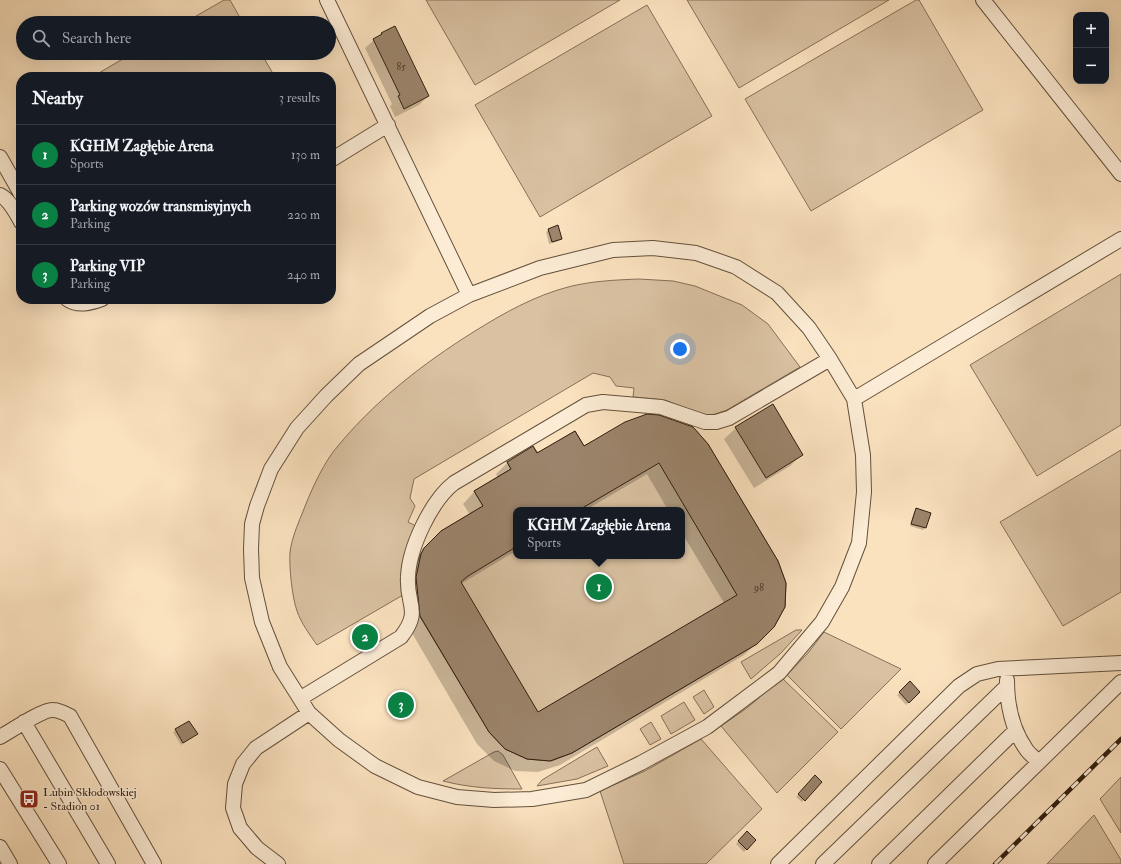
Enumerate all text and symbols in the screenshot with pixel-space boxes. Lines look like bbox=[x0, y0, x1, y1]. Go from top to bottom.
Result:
map controls bbox=[1073, 12, 1109, 84]
button: + bbox=[1073, 12, 1109, 48]
search box bbox=[16, 16, 336, 60]
icon: search bbox=[30, 27, 52, 49]
text: Search here bbox=[62, 29, 131, 48]
button: − bbox=[1073, 48, 1109, 84]
house number: 85 bbox=[396, 61, 406, 73]
text: Nearby bbox=[32, 88, 83, 109]
text: 3 results bbox=[279, 90, 320, 106]
text: KGHM Zagłębie Arena bbox=[70, 137, 213, 156]
text: 1 bbox=[43, 147, 47, 163]
text: 130 m bbox=[291, 147, 320, 163]
text: Sports bbox=[70, 156, 104, 172]
text: Parking wozów transmisyjnych bbox=[70, 197, 251, 216]
text: 2 bbox=[42, 207, 48, 223]
text: 220 m bbox=[287, 207, 320, 223]
text: Parking bbox=[70, 216, 110, 232]
text: Parking VIP bbox=[70, 257, 145, 276]
text: 3 bbox=[43, 267, 48, 283]
text: 240 m bbox=[287, 267, 320, 283]
text: Parking bbox=[70, 276, 110, 292]
your location bbox=[670, 339, 690, 359]
popup bbox=[513, 507, 685, 559]
text: KGHM Zagłębie Arena bbox=[527, 516, 671, 535]
text: Sports bbox=[527, 535, 561, 551]
pin: 1 bbox=[586, 572, 612, 602]
house number: 98 bbox=[753, 582, 764, 594]
pin: 2 bbox=[352, 622, 378, 652]
pin: 3 bbox=[388, 690, 414, 720]
place label: Lubin Skłodowskiej - Stadion 01 bbox=[43, 785, 137, 814]
bus stop icon: Lubin Skłodowskiej - Stadion 01 bbox=[18, 788, 40, 810]

